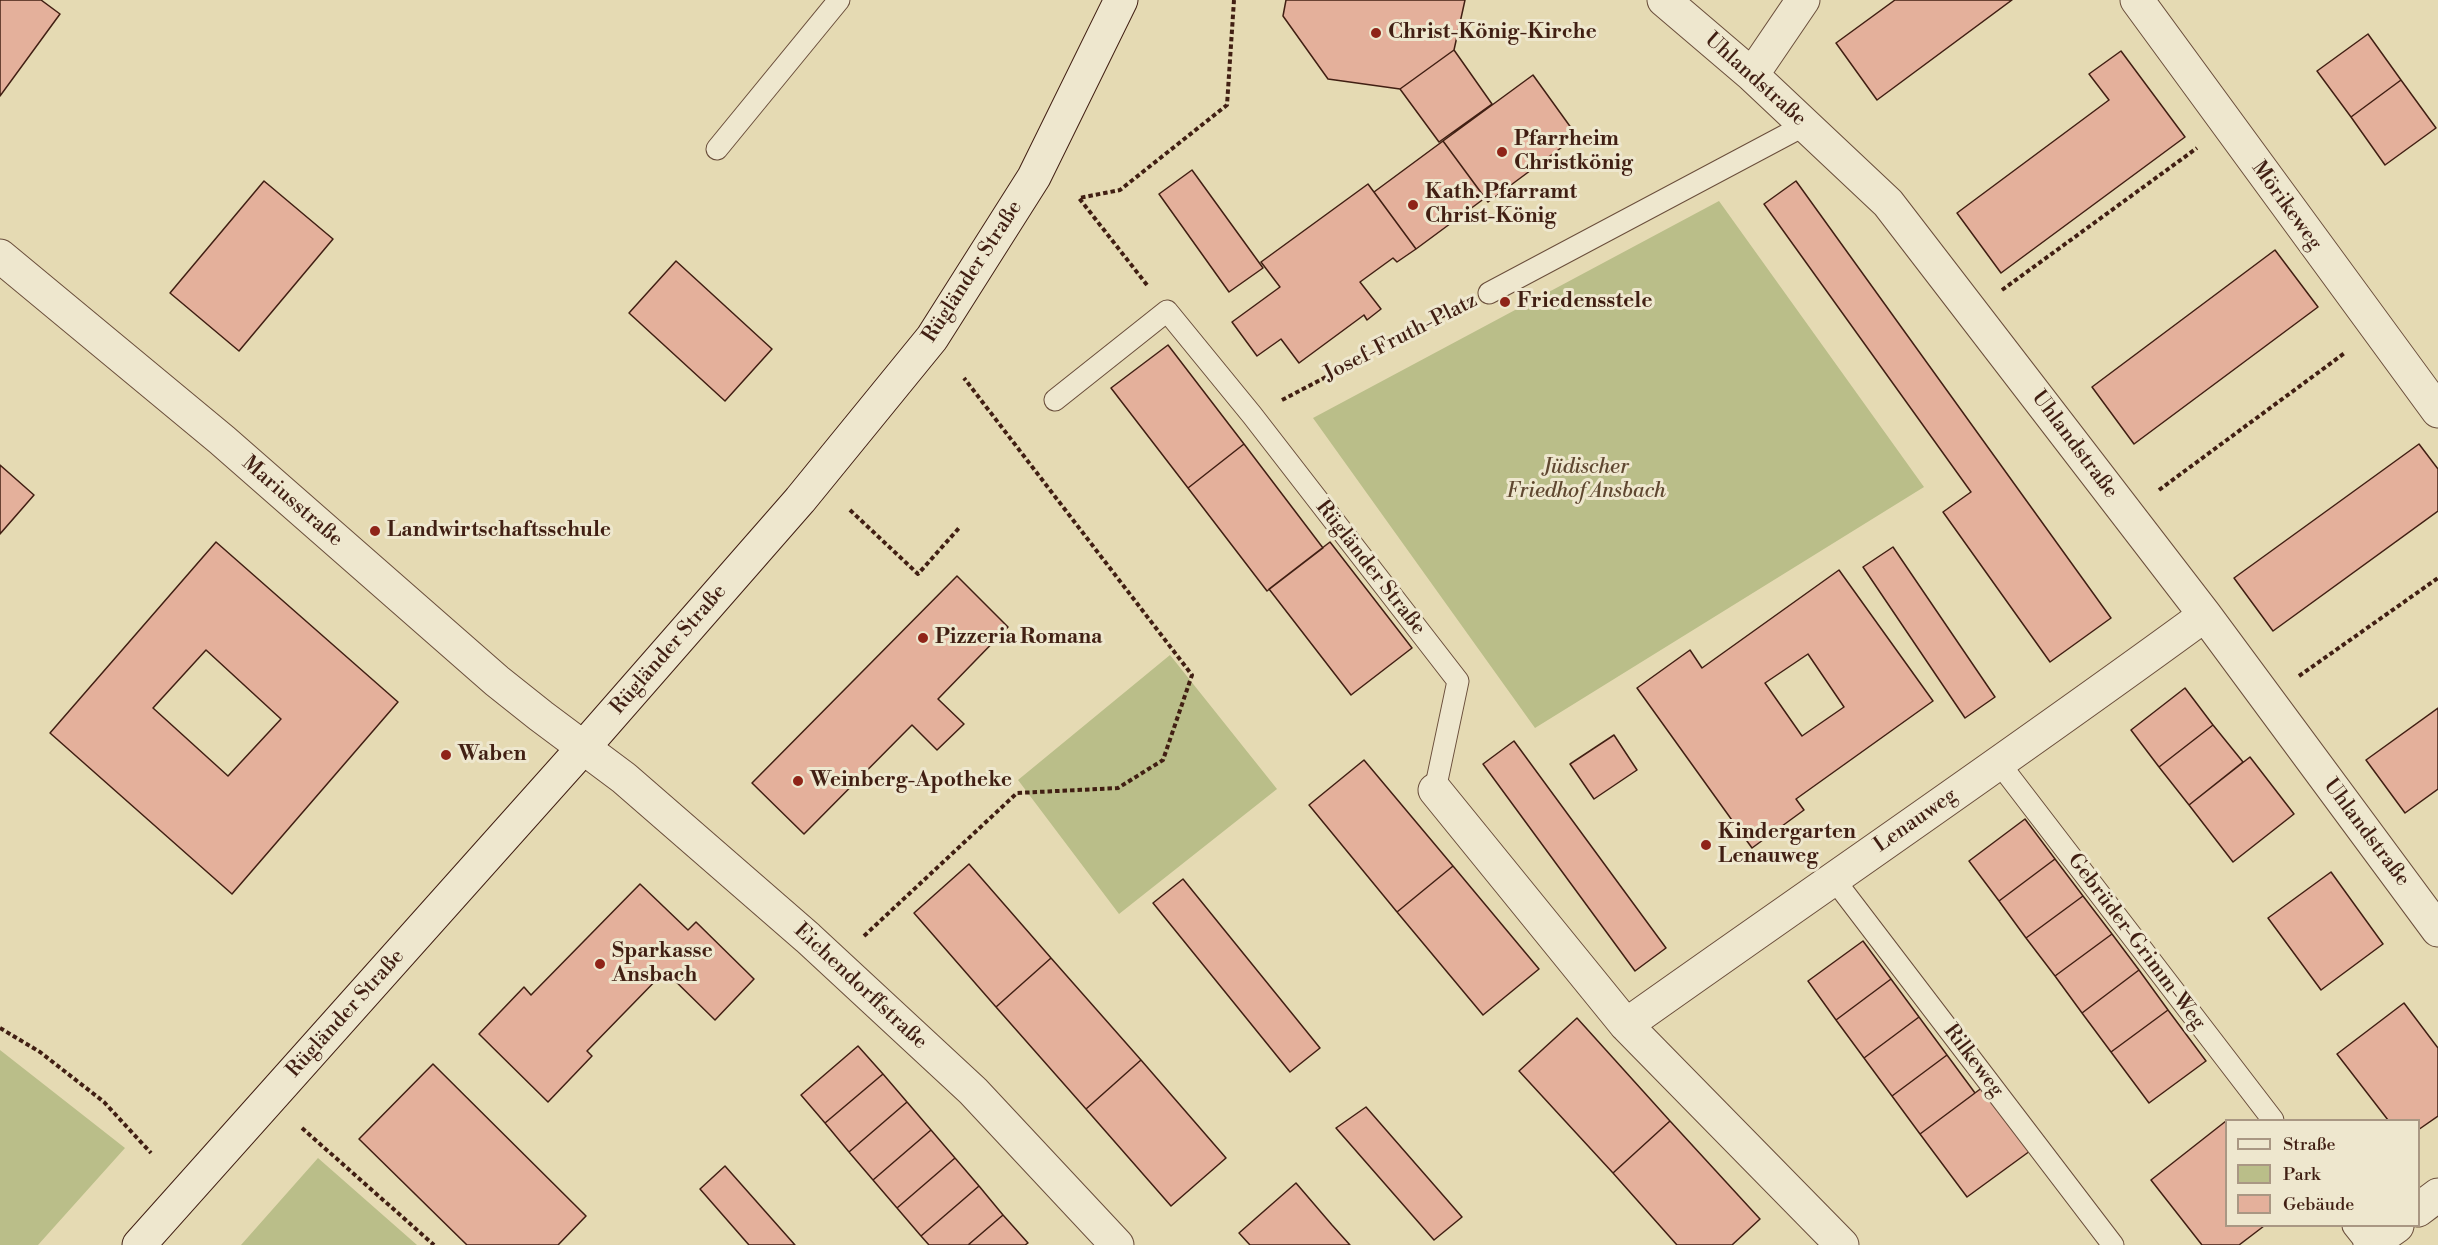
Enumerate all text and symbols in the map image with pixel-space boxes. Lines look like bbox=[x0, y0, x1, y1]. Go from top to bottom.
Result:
place label: Christ-König-Kirche bbox=[1388, 20, 1597, 46]
marker: Christ-König-Kirche bbox=[1369, 26, 1383, 40]
street label: Uhlandstraße bbox=[1699, 28, 1811, 132]
place label: Pfarrheim Christkönig bbox=[1514, 127, 1633, 177]
marker: Pfarrheim Christkönig bbox=[1495, 145, 1509, 159]
street label: Mörikeweg bbox=[2245, 157, 2327, 255]
place label: Kath. Pfarramt Christ-König bbox=[1425, 180, 1577, 230]
street label: Rügländer Straße bbox=[918, 196, 1028, 348]
marker: Kath. Pfarramt Christ-König bbox=[1406, 198, 1420, 212]
street label: Josef-Fruth-Platz bbox=[1320, 288, 1482, 388]
place label: Friedensstele bbox=[1517, 289, 1653, 315]
marker: Friedensstele bbox=[1498, 295, 1512, 309]
street label: Uhlandstraße bbox=[2025, 386, 2123, 504]
street label: Mariusstraße bbox=[236, 451, 348, 553]
park label: Jüdischer Friedhof Ansbach bbox=[1506, 455, 1666, 505]
street label: Rügländer Straße bbox=[1310, 496, 1430, 640]
place label: Landwirtschaftsschule bbox=[387, 518, 611, 544]
marker: Landwirtschaftsschule bbox=[368, 524, 382, 538]
street label: Rügländer Straße bbox=[606, 580, 732, 720]
place label: Pizzeria Romana bbox=[935, 625, 1102, 651]
marker: Pizzeria Romana bbox=[916, 631, 930, 645]
place label: Waben bbox=[458, 742, 526, 768]
marker: Waben bbox=[439, 748, 453, 762]
place label: Weinberg-Apotheke bbox=[810, 768, 1012, 794]
marker: Weinberg-Apotheke bbox=[791, 774, 805, 788]
street label: Uhlandstraße bbox=[2317, 774, 2415, 892]
street label: Lenauweg bbox=[1870, 783, 1962, 859]
place label: Kindergarten Lenauweg bbox=[1718, 820, 1856, 870]
marker: Kindergarten Lenauweg bbox=[1699, 838, 1713, 852]
street label: Gebrüder-Grimm-Weg bbox=[2062, 849, 2210, 1035]
street label: Eichendorffstraße bbox=[788, 919, 932, 1055]
place label: Sparkasse Ansbach bbox=[612, 939, 713, 989]
street label: Rügländer Straße bbox=[282, 945, 410, 1083]
marker: Sparkasse Ansbach bbox=[593, 957, 607, 971]
street label: Rilkeweg bbox=[1937, 1020, 2009, 1102]
legend bbox=[2225, 1119, 2420, 1227]
text: Straße bbox=[2283, 1133, 2336, 1156]
text: Park bbox=[2283, 1163, 2320, 1186]
text: Gebäude bbox=[2283, 1193, 2354, 1216]

